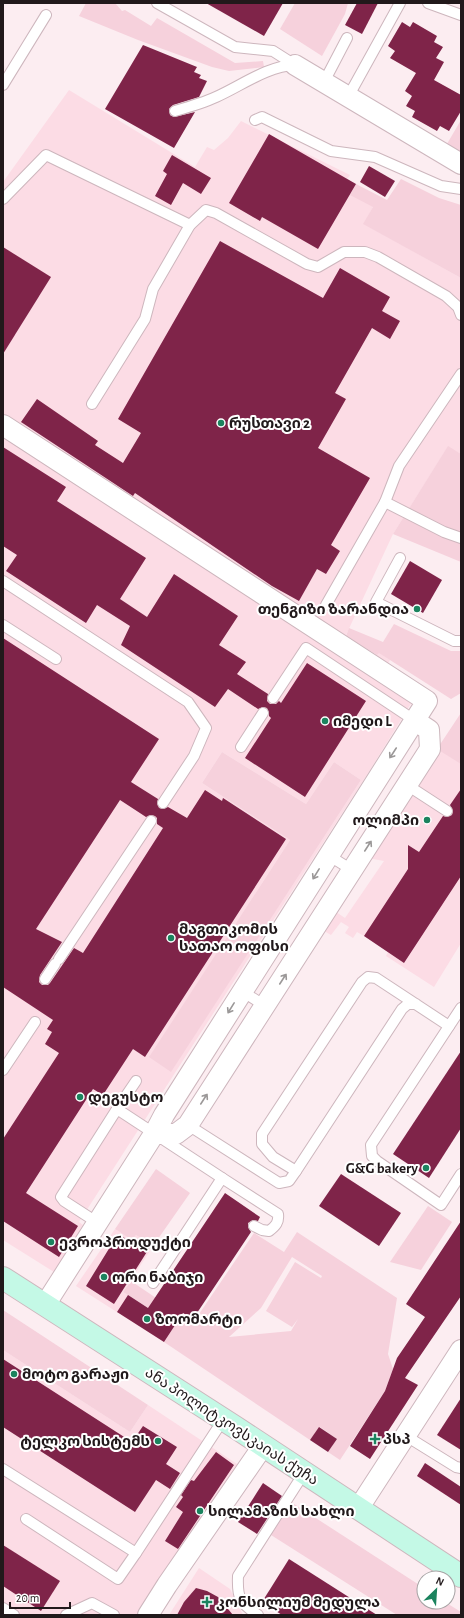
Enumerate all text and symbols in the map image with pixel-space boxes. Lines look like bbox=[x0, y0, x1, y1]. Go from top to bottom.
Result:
place label: რუსთავი 2 bbox=[229, 416, 310, 432]
marker: რუსთავი 2 bbox=[216, 418, 226, 428]
place label: თენგიზი ზარანდია bbox=[258, 602, 409, 618]
marker: თენგიზი ზარანდია bbox=[412, 604, 422, 614]
place label: იმედი L bbox=[333, 714, 392, 730]
marker: იმედი L bbox=[320, 716, 330, 726]
one-way arrow bbox=[389, 747, 397, 758]
place label: ოლიმპი bbox=[352, 813, 419, 829]
marker: ოლიმპი bbox=[422, 815, 432, 825]
one-way arrow bbox=[364, 840, 372, 851]
one-way arrow bbox=[311, 868, 319, 880]
place label: მაგთიკომის სათაო ოფისი bbox=[179, 922, 289, 955]
marker: მაგთიკომის სათაო ოფისი bbox=[166, 933, 176, 943]
one-way arrow bbox=[279, 973, 287, 985]
one-way arrow bbox=[227, 1002, 235, 1013]
place label: დეგუსტო bbox=[88, 1090, 164, 1106]
marker: დეგუსტო bbox=[75, 1092, 85, 1102]
one-way arrow bbox=[200, 1094, 209, 1105]
place label: G&G bakery bbox=[346, 1161, 418, 1176]
marker: G&G bakery bbox=[421, 1163, 431, 1173]
place label: ევროპროდუქტი bbox=[59, 1235, 191, 1251]
marker: ევროპროდუქტი bbox=[46, 1237, 56, 1247]
place label: ორი ნაბიჯი bbox=[112, 1270, 203, 1286]
marker: ორი ნაბიჯი bbox=[99, 1272, 109, 1282]
place label: ზოომარტი bbox=[155, 1312, 242, 1328]
marker: ზოომარტი bbox=[142, 1314, 152, 1324]
street label: ანა პოლიტკოვსკაიას ქუჩა bbox=[142, 1365, 321, 1489]
place label: მოტო გარაჟი bbox=[22, 1367, 129, 1383]
marker: მოტო გარაჟი bbox=[9, 1369, 19, 1379]
place label: პსპ bbox=[383, 1432, 411, 1447]
place label: ტელკო სისტემს bbox=[20, 1434, 150, 1450]
marker: პსპ bbox=[370, 1434, 380, 1444]
marker: ტელკო სისტემს bbox=[153, 1436, 163, 1446]
place label: სილამაზის სახლი bbox=[208, 1504, 354, 1520]
marker: სილამაზის სახლი bbox=[195, 1506, 205, 1516]
north arrow bbox=[416, 1570, 456, 1610]
text: N bbox=[434, 1575, 446, 1588]
scale bar bbox=[10, 1584, 70, 1610]
text: 20 m bbox=[16, 1592, 39, 1604]
place label: კონსილიუმ მედულა bbox=[216, 1595, 380, 1611]
marker: კონსილიუმ მედულა bbox=[201, 1596, 213, 1608]

